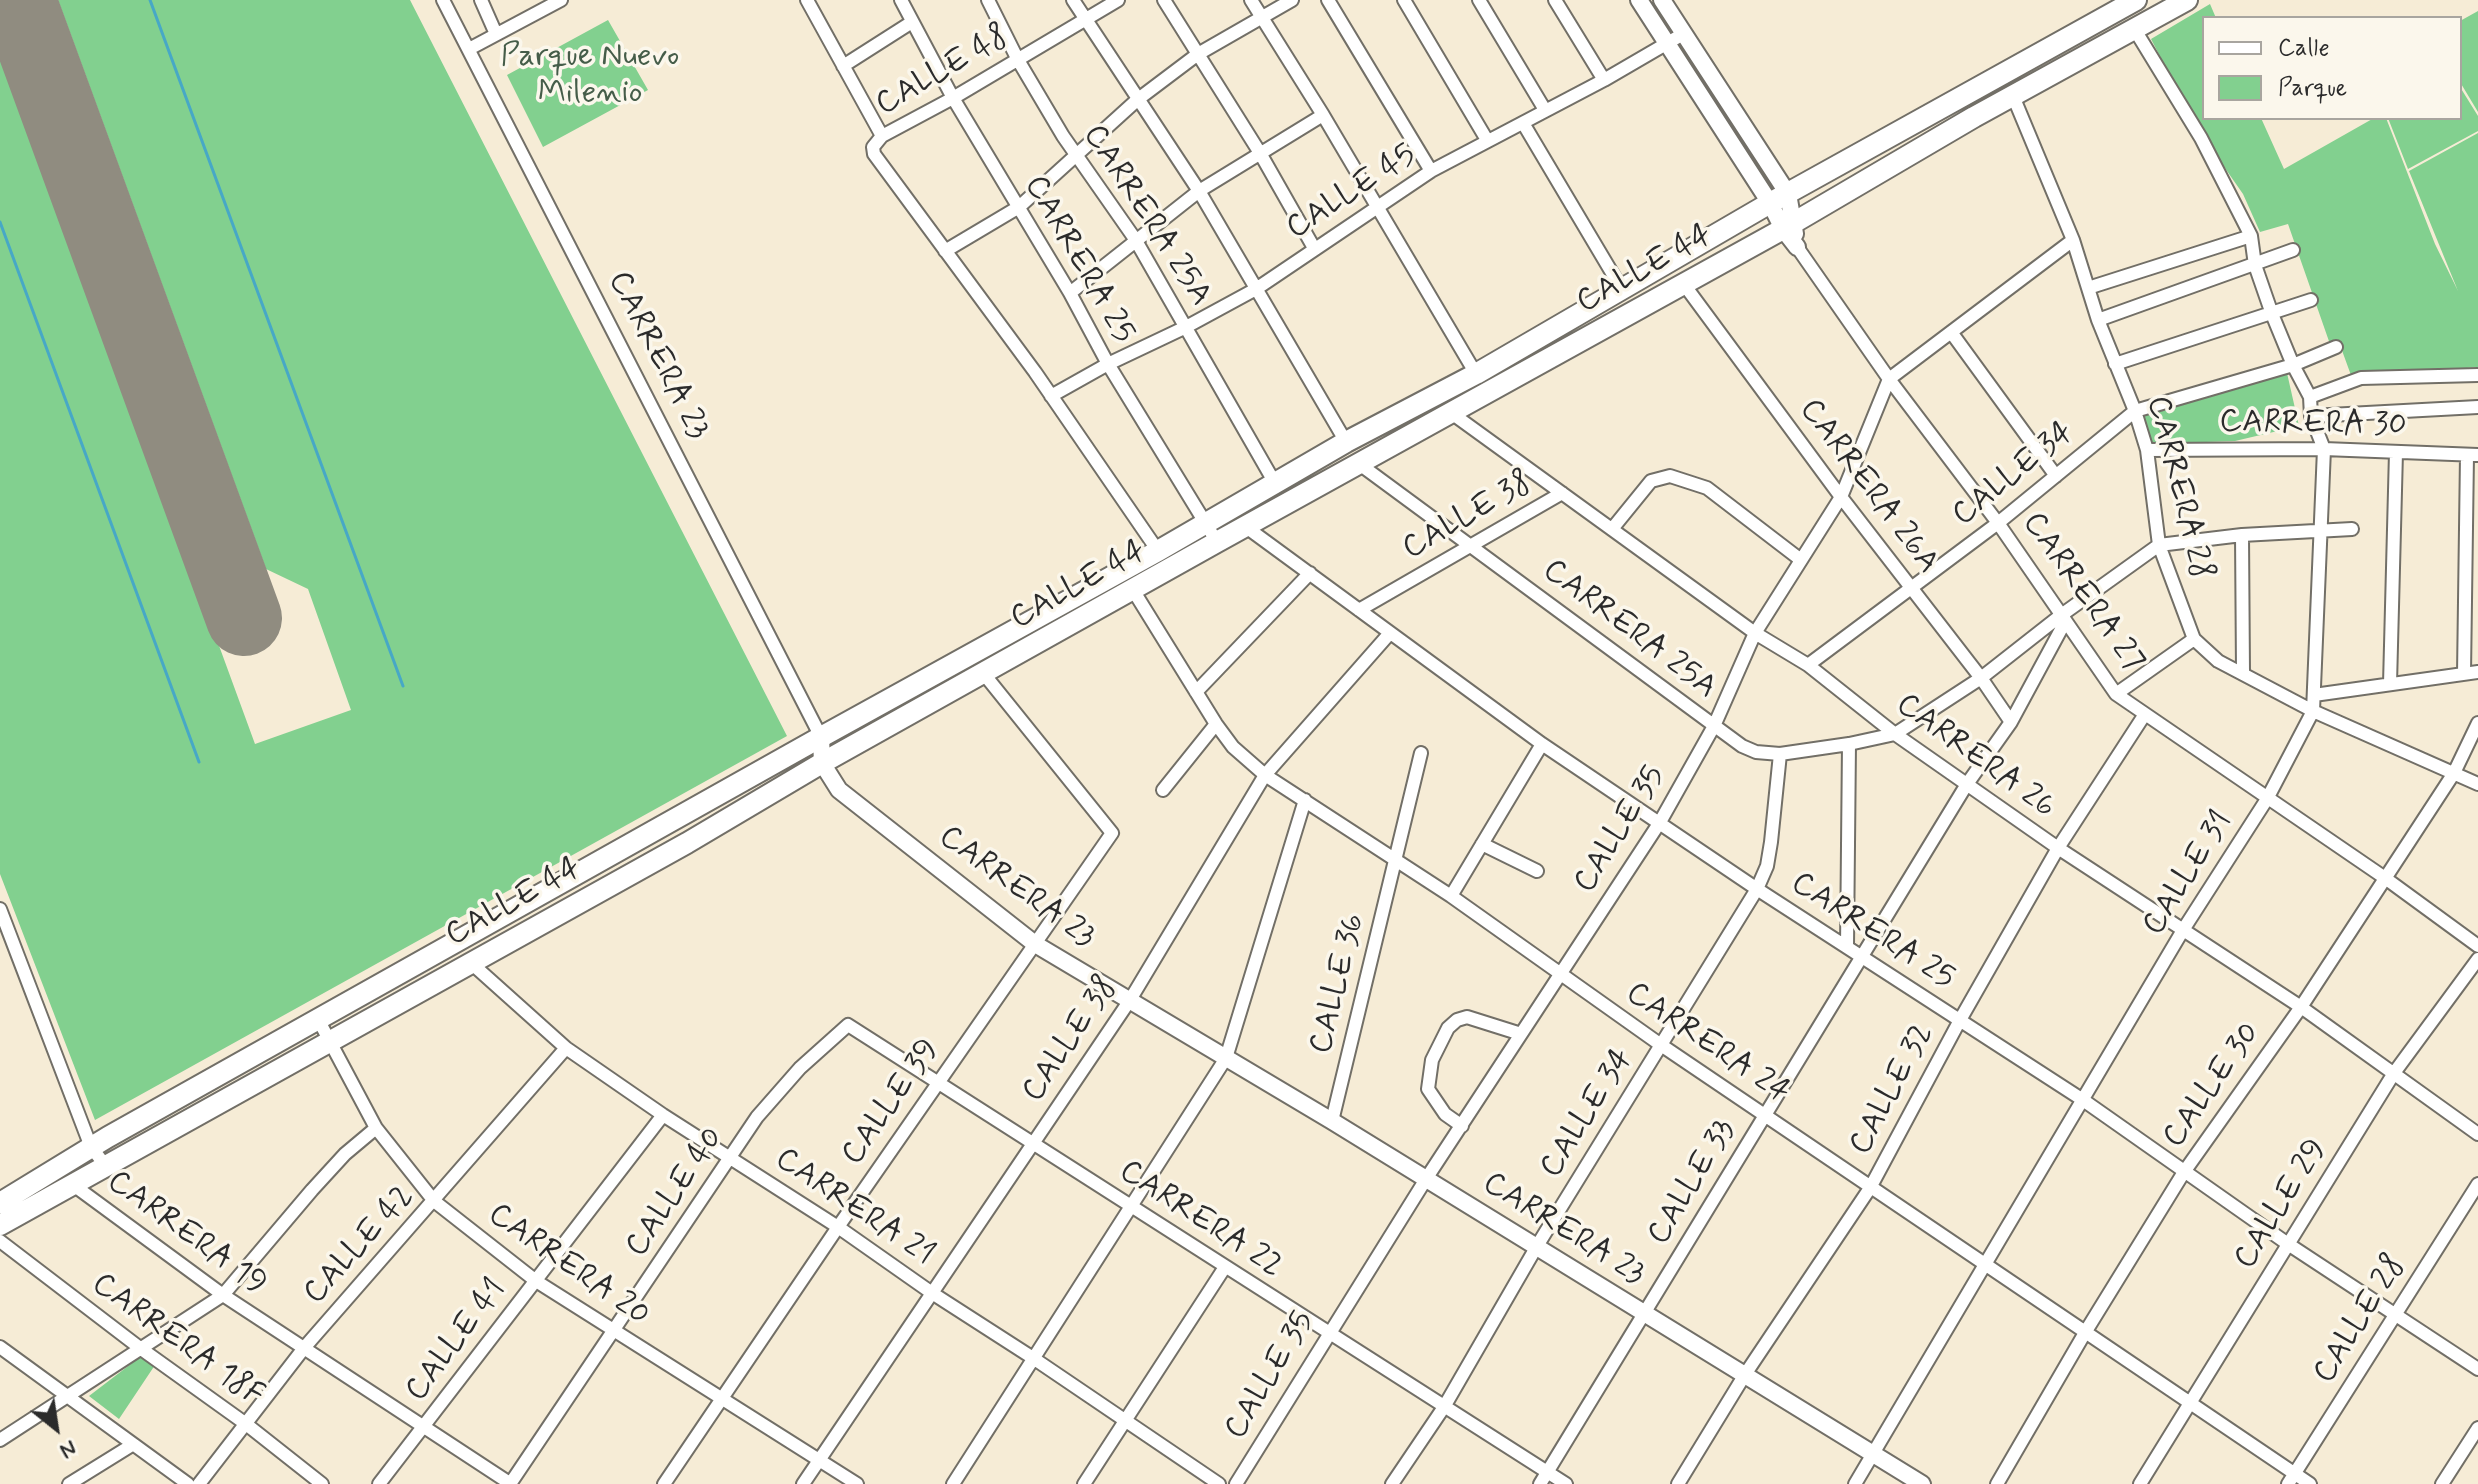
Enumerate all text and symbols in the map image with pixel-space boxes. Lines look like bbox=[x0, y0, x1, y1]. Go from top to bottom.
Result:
legend bbox=[2202, 16, 2462, 120]
street label: CALLE 48 bbox=[870, 19, 1016, 125]
text: Calle bbox=[2278, 33, 2330, 64]
park label: Parque Nuevo Milenio bbox=[501, 38, 679, 113]
text: Parque bbox=[2278, 73, 2347, 104]
street label: CARRERA 25A bbox=[1073, 118, 1219, 314]
street label: CALLE 45 bbox=[1280, 137, 1424, 249]
street label: CARRERA 25 bbox=[1015, 169, 1141, 351]
street label: CALLE 44 bbox=[1571, 217, 1719, 323]
street label: CARRERA 23 bbox=[598, 265, 716, 447]
street label: CARRERA 26A bbox=[1790, 392, 1946, 582]
street label: CARRERA 28 bbox=[2137, 392, 2219, 584]
street label: CARRERA 30 bbox=[2219, 404, 2407, 446]
street label: CALLE 34 bbox=[1946, 415, 2082, 535]
street label: CALLE 38 bbox=[1397, 465, 1539, 569]
street label: CARRERA 27 bbox=[2013, 506, 2151, 680]
street label: CALLE 44 bbox=[1005, 533, 1153, 639]
street label: CARRERA 25A bbox=[1534, 552, 1724, 708]
street label: CARRERA 26 bbox=[1888, 686, 2062, 828]
street label: CALLE 35 bbox=[1567, 759, 1675, 901]
street label: CALLE 31 bbox=[2136, 805, 2242, 943]
street label: CARRERA 23 bbox=[930, 818, 1102, 958]
street label: CALLE 44 bbox=[440, 850, 588, 956]
street label: CARRERA 25 bbox=[1783, 865, 1961, 999]
street label: CALLE 36 bbox=[1303, 910, 1375, 1058]
street label: CALLE 38 bbox=[1015, 970, 1127, 1110]
street label: CARRERA 24 bbox=[1618, 975, 1796, 1113]
street label: CALLE 30 bbox=[2156, 1016, 2270, 1156]
street label: CALLE 32 bbox=[1843, 1018, 1943, 1162]
street label: CALLE 39 bbox=[835, 1033, 949, 1173]
street label: CALLE 34 bbox=[1533, 1042, 1643, 1186]
street label: CALLE 33 bbox=[1641, 1114, 1745, 1252]
street label: CALLE 40 bbox=[619, 1121, 733, 1265]
street label: CALLE 29 bbox=[2227, 1133, 2337, 1277]
street label: CARRERA 21 bbox=[767, 1141, 941, 1275]
street label: CARRERA 22 bbox=[1111, 1153, 1289, 1287]
street label: CARRERA 19 bbox=[99, 1163, 273, 1305]
street label: CARRERA 23 bbox=[1475, 1165, 1651, 1295]
street label: CALLE 42 bbox=[297, 1179, 423, 1313]
street label: CARRERA 20 bbox=[480, 1196, 656, 1336]
street label: CALLE 28 bbox=[2307, 1249, 2415, 1391]
street label: CARRERA 18F bbox=[83, 1266, 271, 1416]
street label: CALLE 41 bbox=[399, 1272, 515, 1410]
street label: CALLE 35 bbox=[1218, 1305, 1324, 1447]
north arrow bbox=[16, 1388, 96, 1468]
text: N bbox=[55, 1433, 81, 1465]

